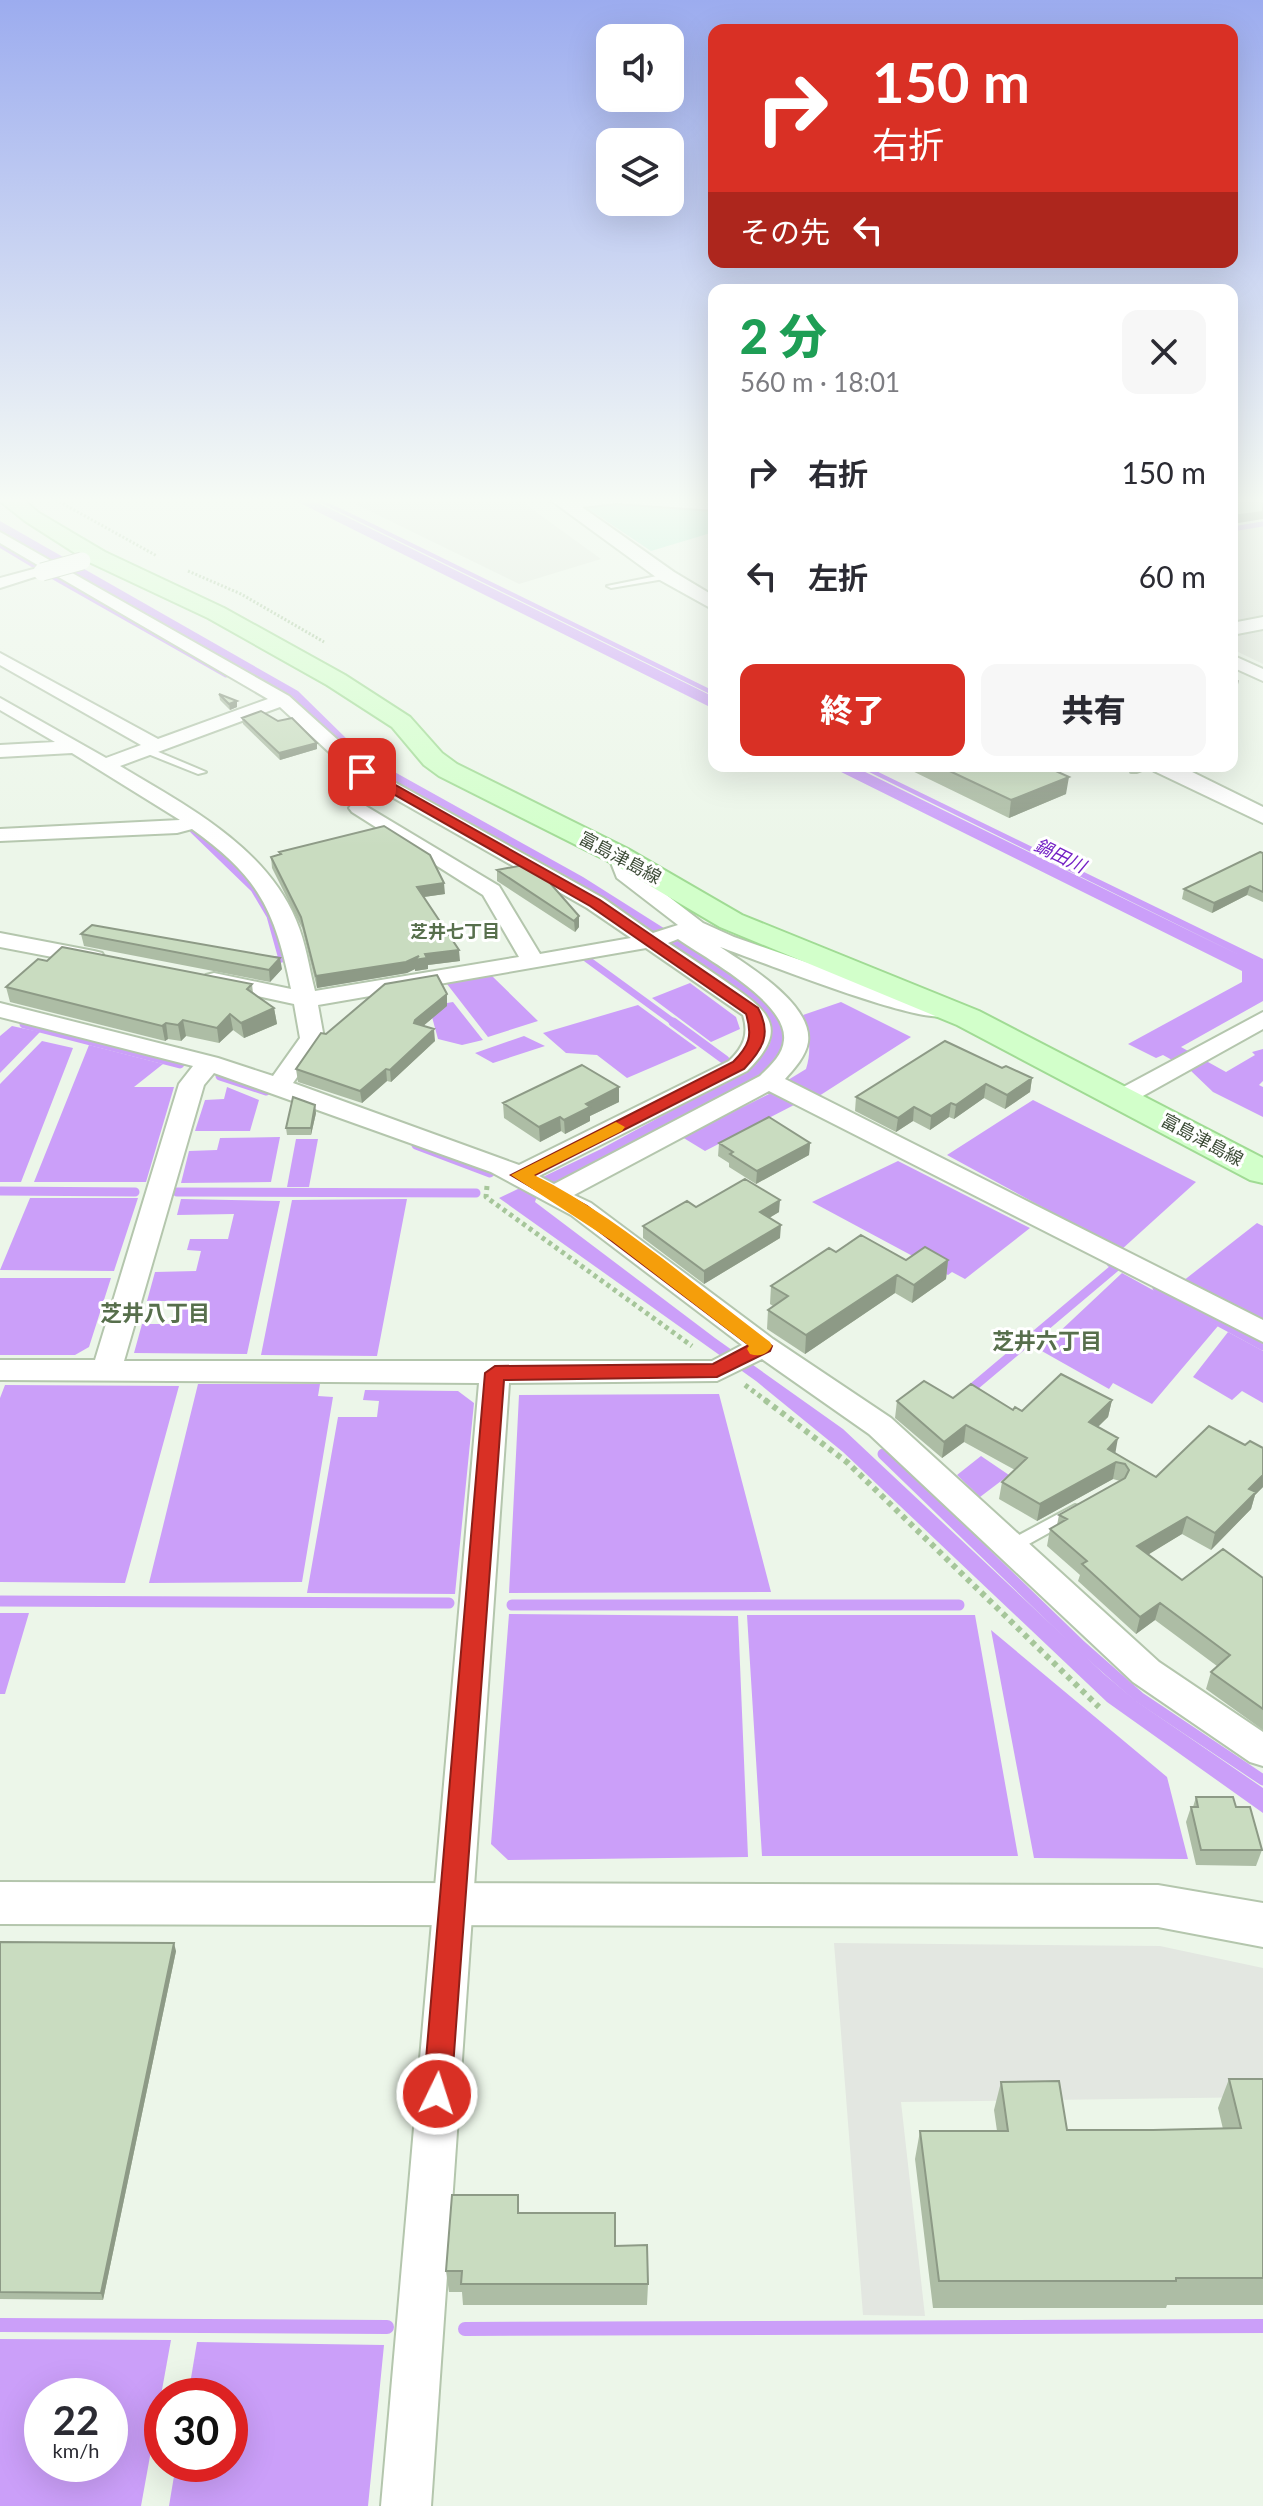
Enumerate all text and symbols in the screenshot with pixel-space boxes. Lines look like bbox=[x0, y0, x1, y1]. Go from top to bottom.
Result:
map controls bbox=[596, 24, 684, 216]
button: sound bbox=[596, 24, 684, 112]
text: 150 m bbox=[872, 48, 1030, 115]
icon: right bbox=[740, 56, 844, 160]
text: 右折 bbox=[872, 122, 944, 166]
button: layers bbox=[596, 128, 684, 216]
icon: left bbox=[846, 208, 890, 252]
text: その先 bbox=[740, 213, 830, 249]
text: 2 分 bbox=[740, 307, 827, 364]
button: close bbox=[1122, 310, 1206, 394]
text: 560 m · 18:01 bbox=[740, 366, 900, 398]
icon: right bbox=[740, 450, 784, 494]
text: 150 m bbox=[1121, 454, 1206, 490]
text: 右折 bbox=[808, 455, 868, 491]
icon: left bbox=[740, 554, 784, 598]
text: 60 m bbox=[1139, 558, 1206, 594]
text: 左折 bbox=[808, 559, 868, 595]
button: 終了 bbox=[740, 664, 965, 756]
button: 共有 bbox=[981, 664, 1206, 756]
pin bbox=[328, 738, 396, 806]
icon: arrive bbox=[340, 750, 384, 794]
street label: 富島津島線 bbox=[576, 826, 665, 888]
water label: 鍋田川 bbox=[1031, 833, 1091, 878]
district label: 芝井七丁目 bbox=[410, 920, 500, 942]
street label: 富島津島線 bbox=[1158, 1108, 1247, 1170]
district label: 芝井八丁目 bbox=[100, 1299, 210, 1326]
district label: 芝井六丁目 bbox=[992, 1327, 1102, 1354]
position arrow bbox=[395, 2052, 479, 2136]
speed limit sign: 30 bbox=[144, 2378, 248, 2482]
text: 22 bbox=[53, 2396, 99, 2444]
text: km/h bbox=[53, 2438, 99, 2462]

